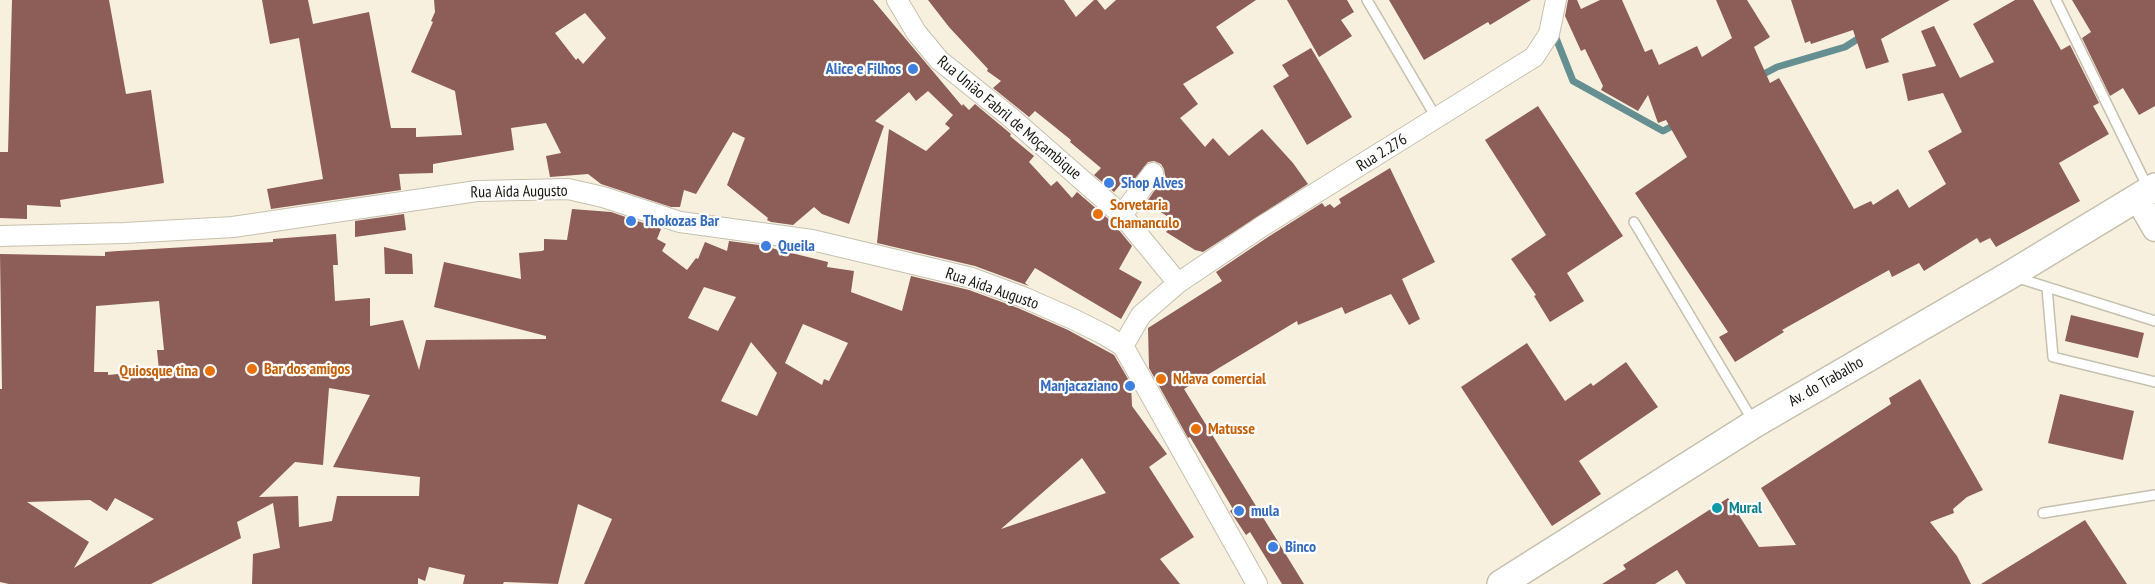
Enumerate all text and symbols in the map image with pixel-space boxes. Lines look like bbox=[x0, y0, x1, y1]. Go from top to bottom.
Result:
street label: Rua União Fabril de Moçambique bbox=[933, 52, 1085, 184]
place label: Alice e Filhos bbox=[826, 59, 901, 79]
marker: Alice e Filhos bbox=[906, 62, 920, 76]
street label: Rua 2.276 bbox=[1353, 130, 1411, 176]
place label: Shop Alves bbox=[1121, 173, 1183, 193]
marker: Shop Alves bbox=[1102, 176, 1116, 190]
street label: Rua Aida Augusto bbox=[470, 182, 568, 202]
place label: Sorvetaria Chamanculo bbox=[1110, 195, 1179, 233]
marker: Sorvetaria Chamanculo bbox=[1091, 207, 1105, 221]
place label: Thokozas Bar bbox=[643, 211, 719, 231]
marker: Thokozas Bar bbox=[624, 214, 638, 228]
place label: Queila bbox=[778, 236, 815, 256]
marker: Queila bbox=[759, 239, 773, 253]
street label: Rua Aida Augusto bbox=[943, 264, 1041, 314]
street label: Av. do Trabalho bbox=[1785, 353, 1867, 411]
place label: Bar dos amigos bbox=[264, 359, 350, 379]
place label: Quiosque tina bbox=[119, 361, 198, 381]
marker: Bar dos amigos bbox=[245, 362, 259, 376]
marker: Quiosque tina bbox=[203, 364, 217, 378]
place label: Ndava comercial bbox=[1173, 369, 1266, 389]
marker: Ndava comercial bbox=[1154, 372, 1168, 386]
place label: Manjacaziano bbox=[1041, 376, 1118, 396]
marker: Manjacaziano bbox=[1123, 379, 1137, 393]
place label: Matusse bbox=[1208, 419, 1255, 439]
marker: Matusse bbox=[1189, 422, 1203, 436]
place label: Mural bbox=[1729, 498, 1762, 518]
place label: mula bbox=[1251, 501, 1279, 521]
marker: Mural bbox=[1710, 501, 1724, 515]
marker: mula bbox=[1232, 504, 1246, 518]
place label: Binco bbox=[1285, 537, 1316, 557]
marker: Binco bbox=[1266, 540, 1280, 554]

